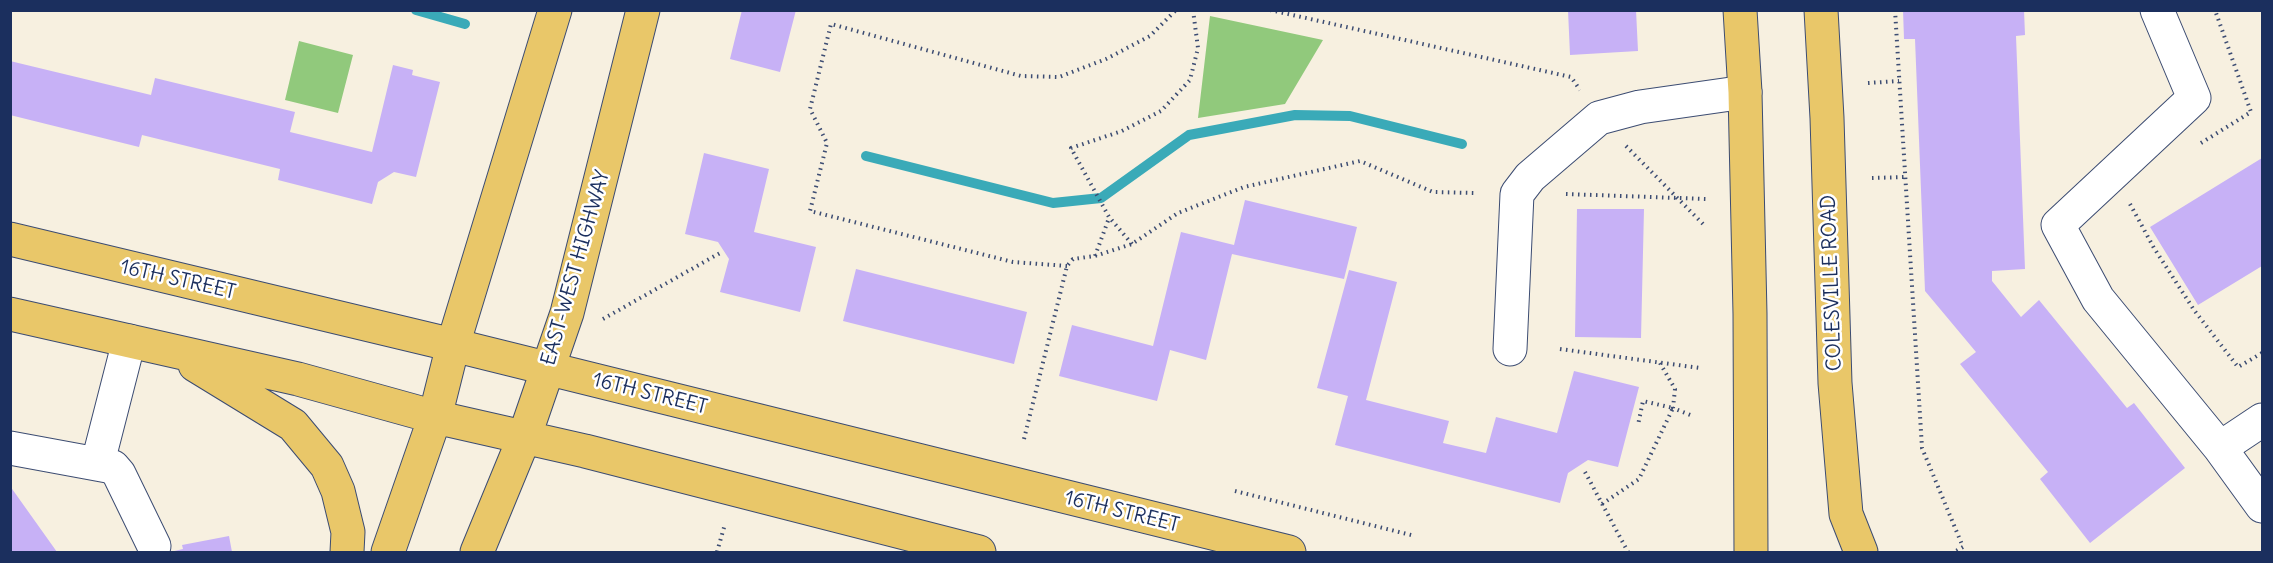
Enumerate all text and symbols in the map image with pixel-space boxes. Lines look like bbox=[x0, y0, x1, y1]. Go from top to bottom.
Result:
street label: EAST-WEST HIGHWAY bbox=[537, 168, 615, 368]
street label: COLESVILLE ROAD bbox=[1817, 194, 1847, 372]
street label: 16TH STREET bbox=[118, 255, 238, 305]
street label: 16TH STREET bbox=[590, 368, 710, 420]
street label: 16TH STREET bbox=[1062, 486, 1182, 538]

